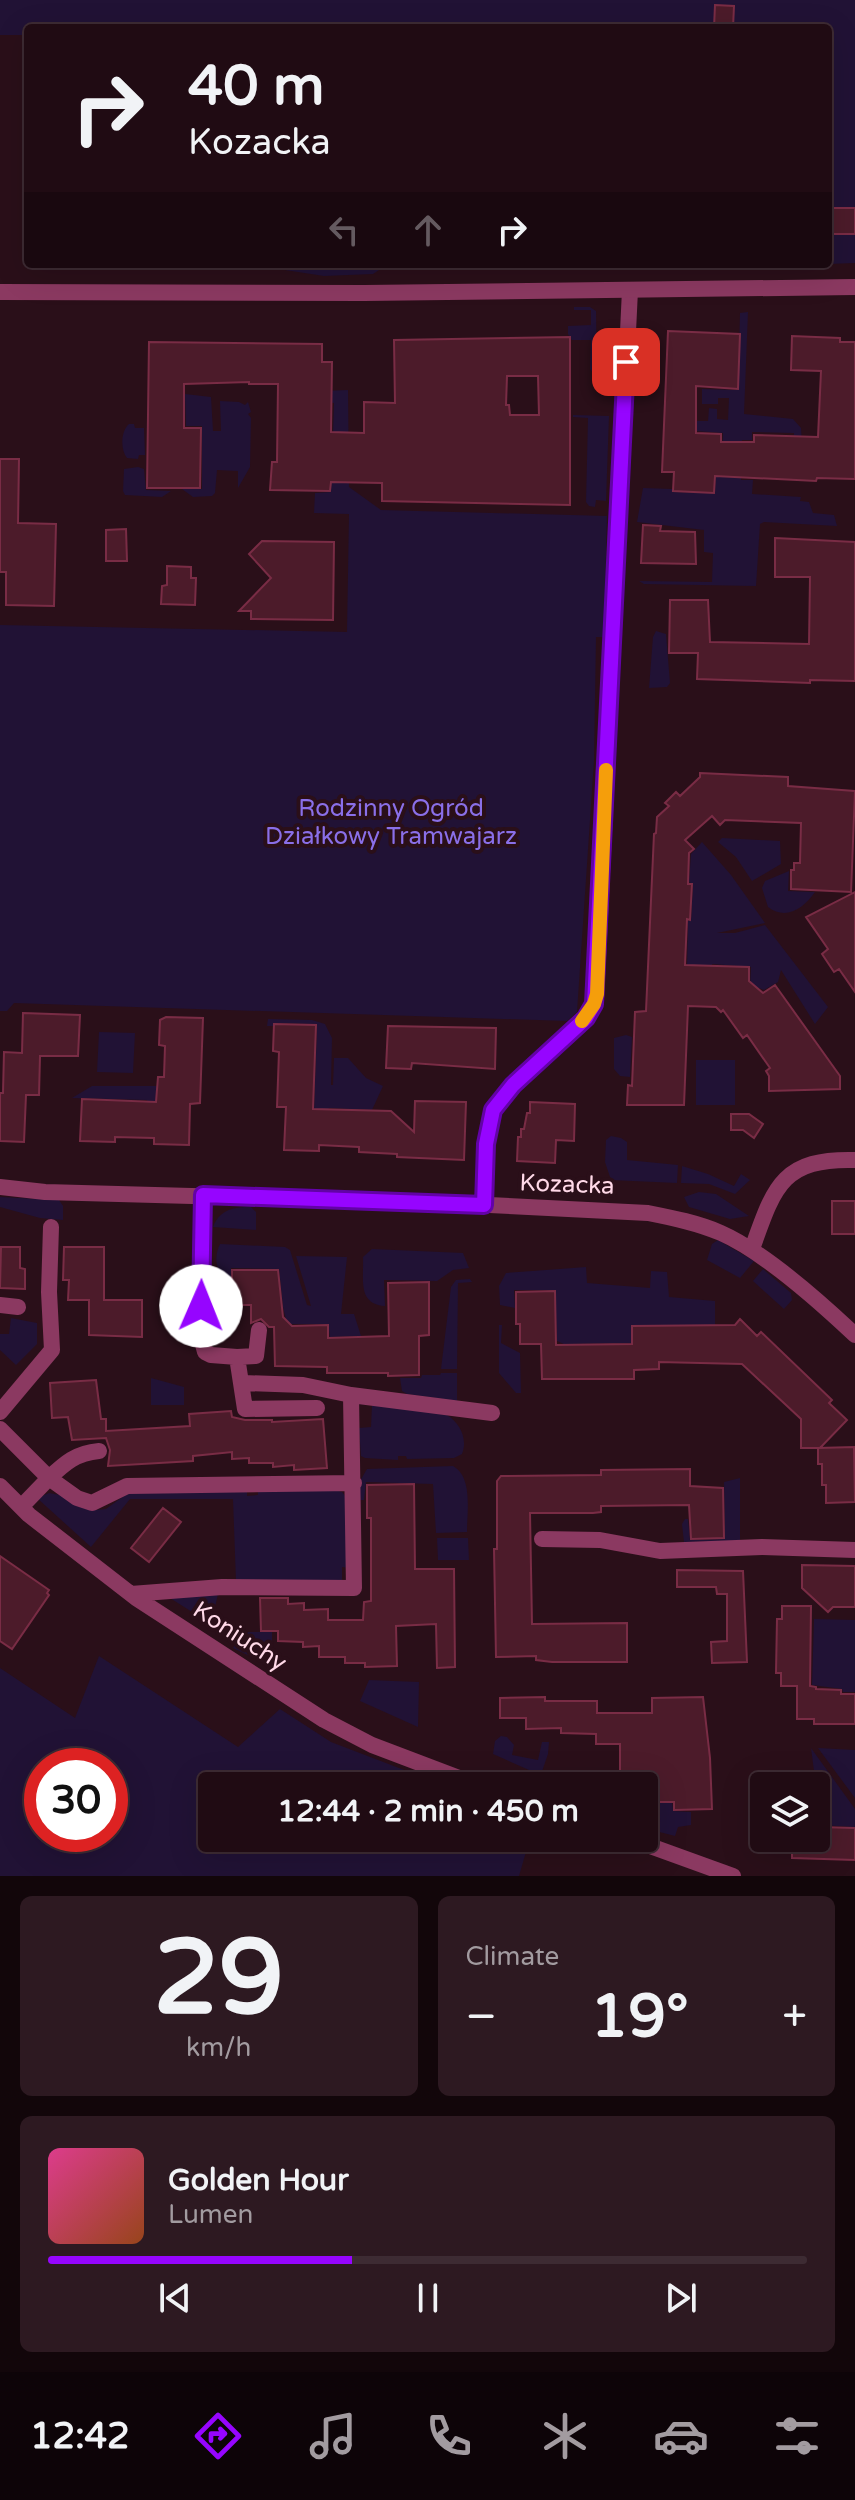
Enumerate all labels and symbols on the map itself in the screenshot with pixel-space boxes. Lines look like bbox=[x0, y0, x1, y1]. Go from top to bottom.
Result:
pin bbox=[592, 328, 660, 396]
park label: Rodzinny Ogród Działkowy Tramwajarz bbox=[265, 794, 517, 851]
street label: Kozacka bbox=[519, 1168, 615, 1201]
position arrow bbox=[159, 1264, 243, 1348]
street label: Koniuchy bbox=[187, 1595, 292, 1677]
speed limit sign: 30 bbox=[24, 1748, 128, 1852]

